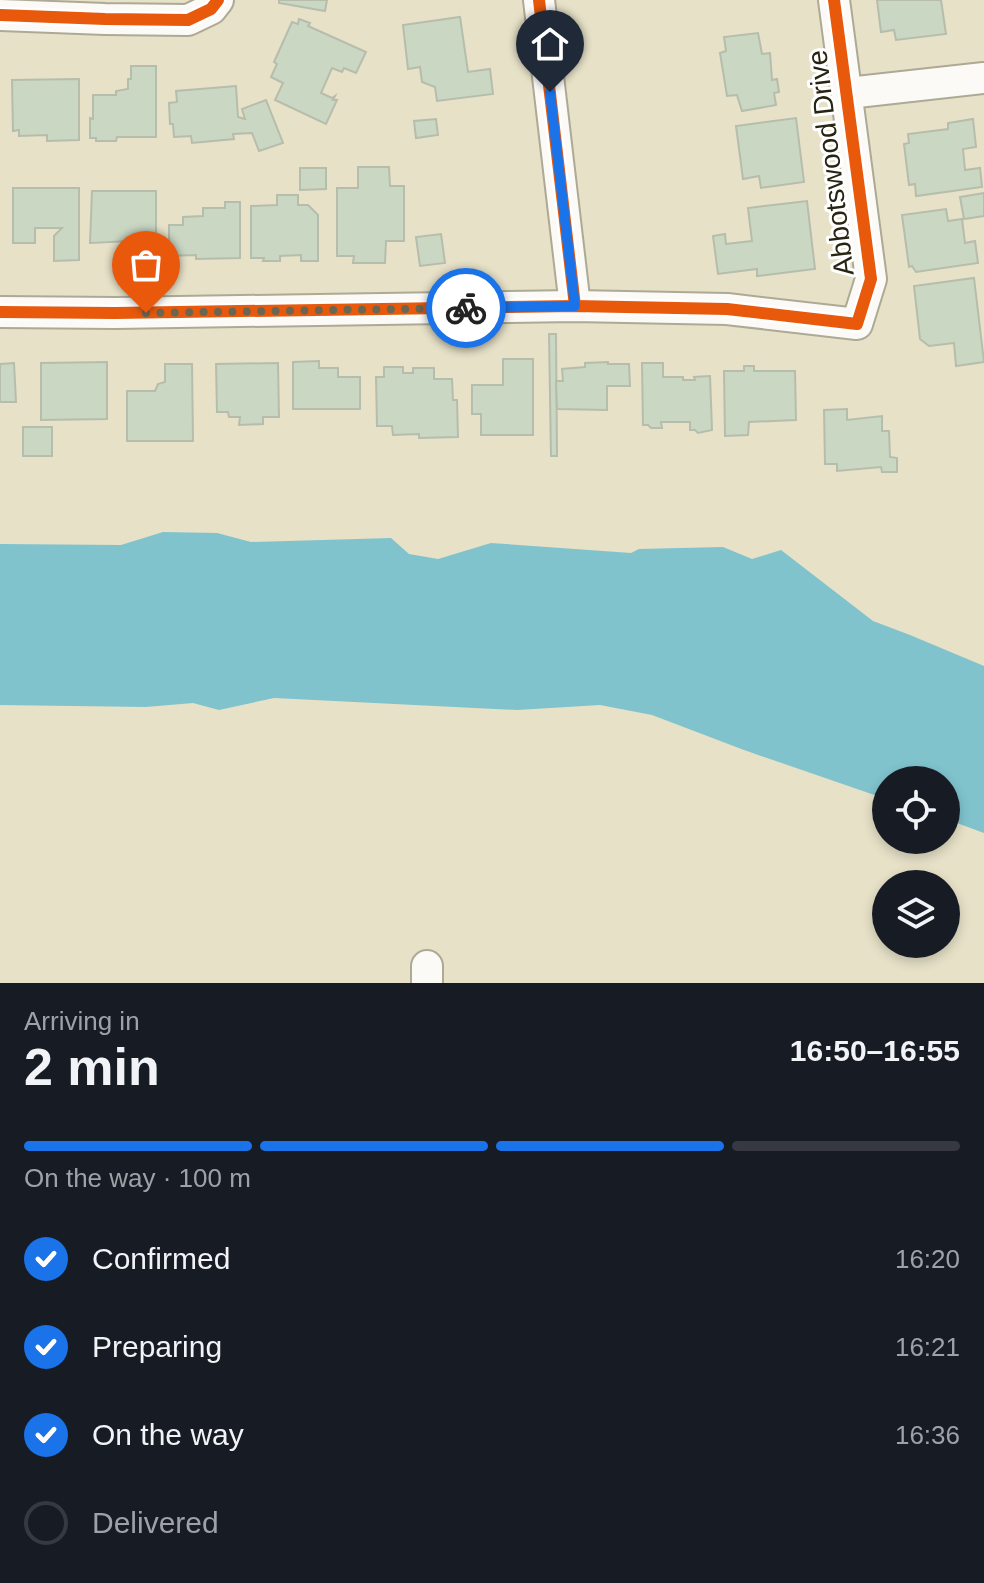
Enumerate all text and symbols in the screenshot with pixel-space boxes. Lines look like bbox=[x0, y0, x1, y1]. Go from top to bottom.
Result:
pin bbox=[516, 10, 584, 92]
icon: home bbox=[528, 22, 572, 66]
street label: Abbotswood Drive bbox=[801, 48, 860, 278]
pin bbox=[112, 231, 180, 313]
icon: bag bbox=[124, 243, 168, 287]
courier bbox=[426, 268, 506, 348]
icon: bike bbox=[444, 286, 488, 330]
map controls bbox=[872, 766, 960, 958]
button: locate bbox=[872, 766, 960, 854]
button: layers bbox=[872, 870, 960, 958]
text: Arriving in bbox=[24, 1006, 140, 1036]
text: 16:50–16:55 bbox=[790, 1034, 960, 1067]
text: 2 min bbox=[24, 1038, 160, 1096]
text: On the way · 100 m bbox=[24, 1163, 251, 1193]
icon: check bbox=[24, 1237, 68, 1281]
text: Confirmed bbox=[92, 1242, 230, 1275]
text: 16:20 bbox=[895, 1244, 960, 1274]
icon: check bbox=[24, 1325, 68, 1369]
text: Preparing bbox=[92, 1330, 222, 1363]
text: 16:21 bbox=[895, 1332, 960, 1362]
icon: check bbox=[24, 1413, 68, 1457]
text: On the way bbox=[92, 1418, 244, 1451]
text: 16:36 bbox=[895, 1420, 960, 1450]
text: Delivered bbox=[92, 1506, 219, 1539]

